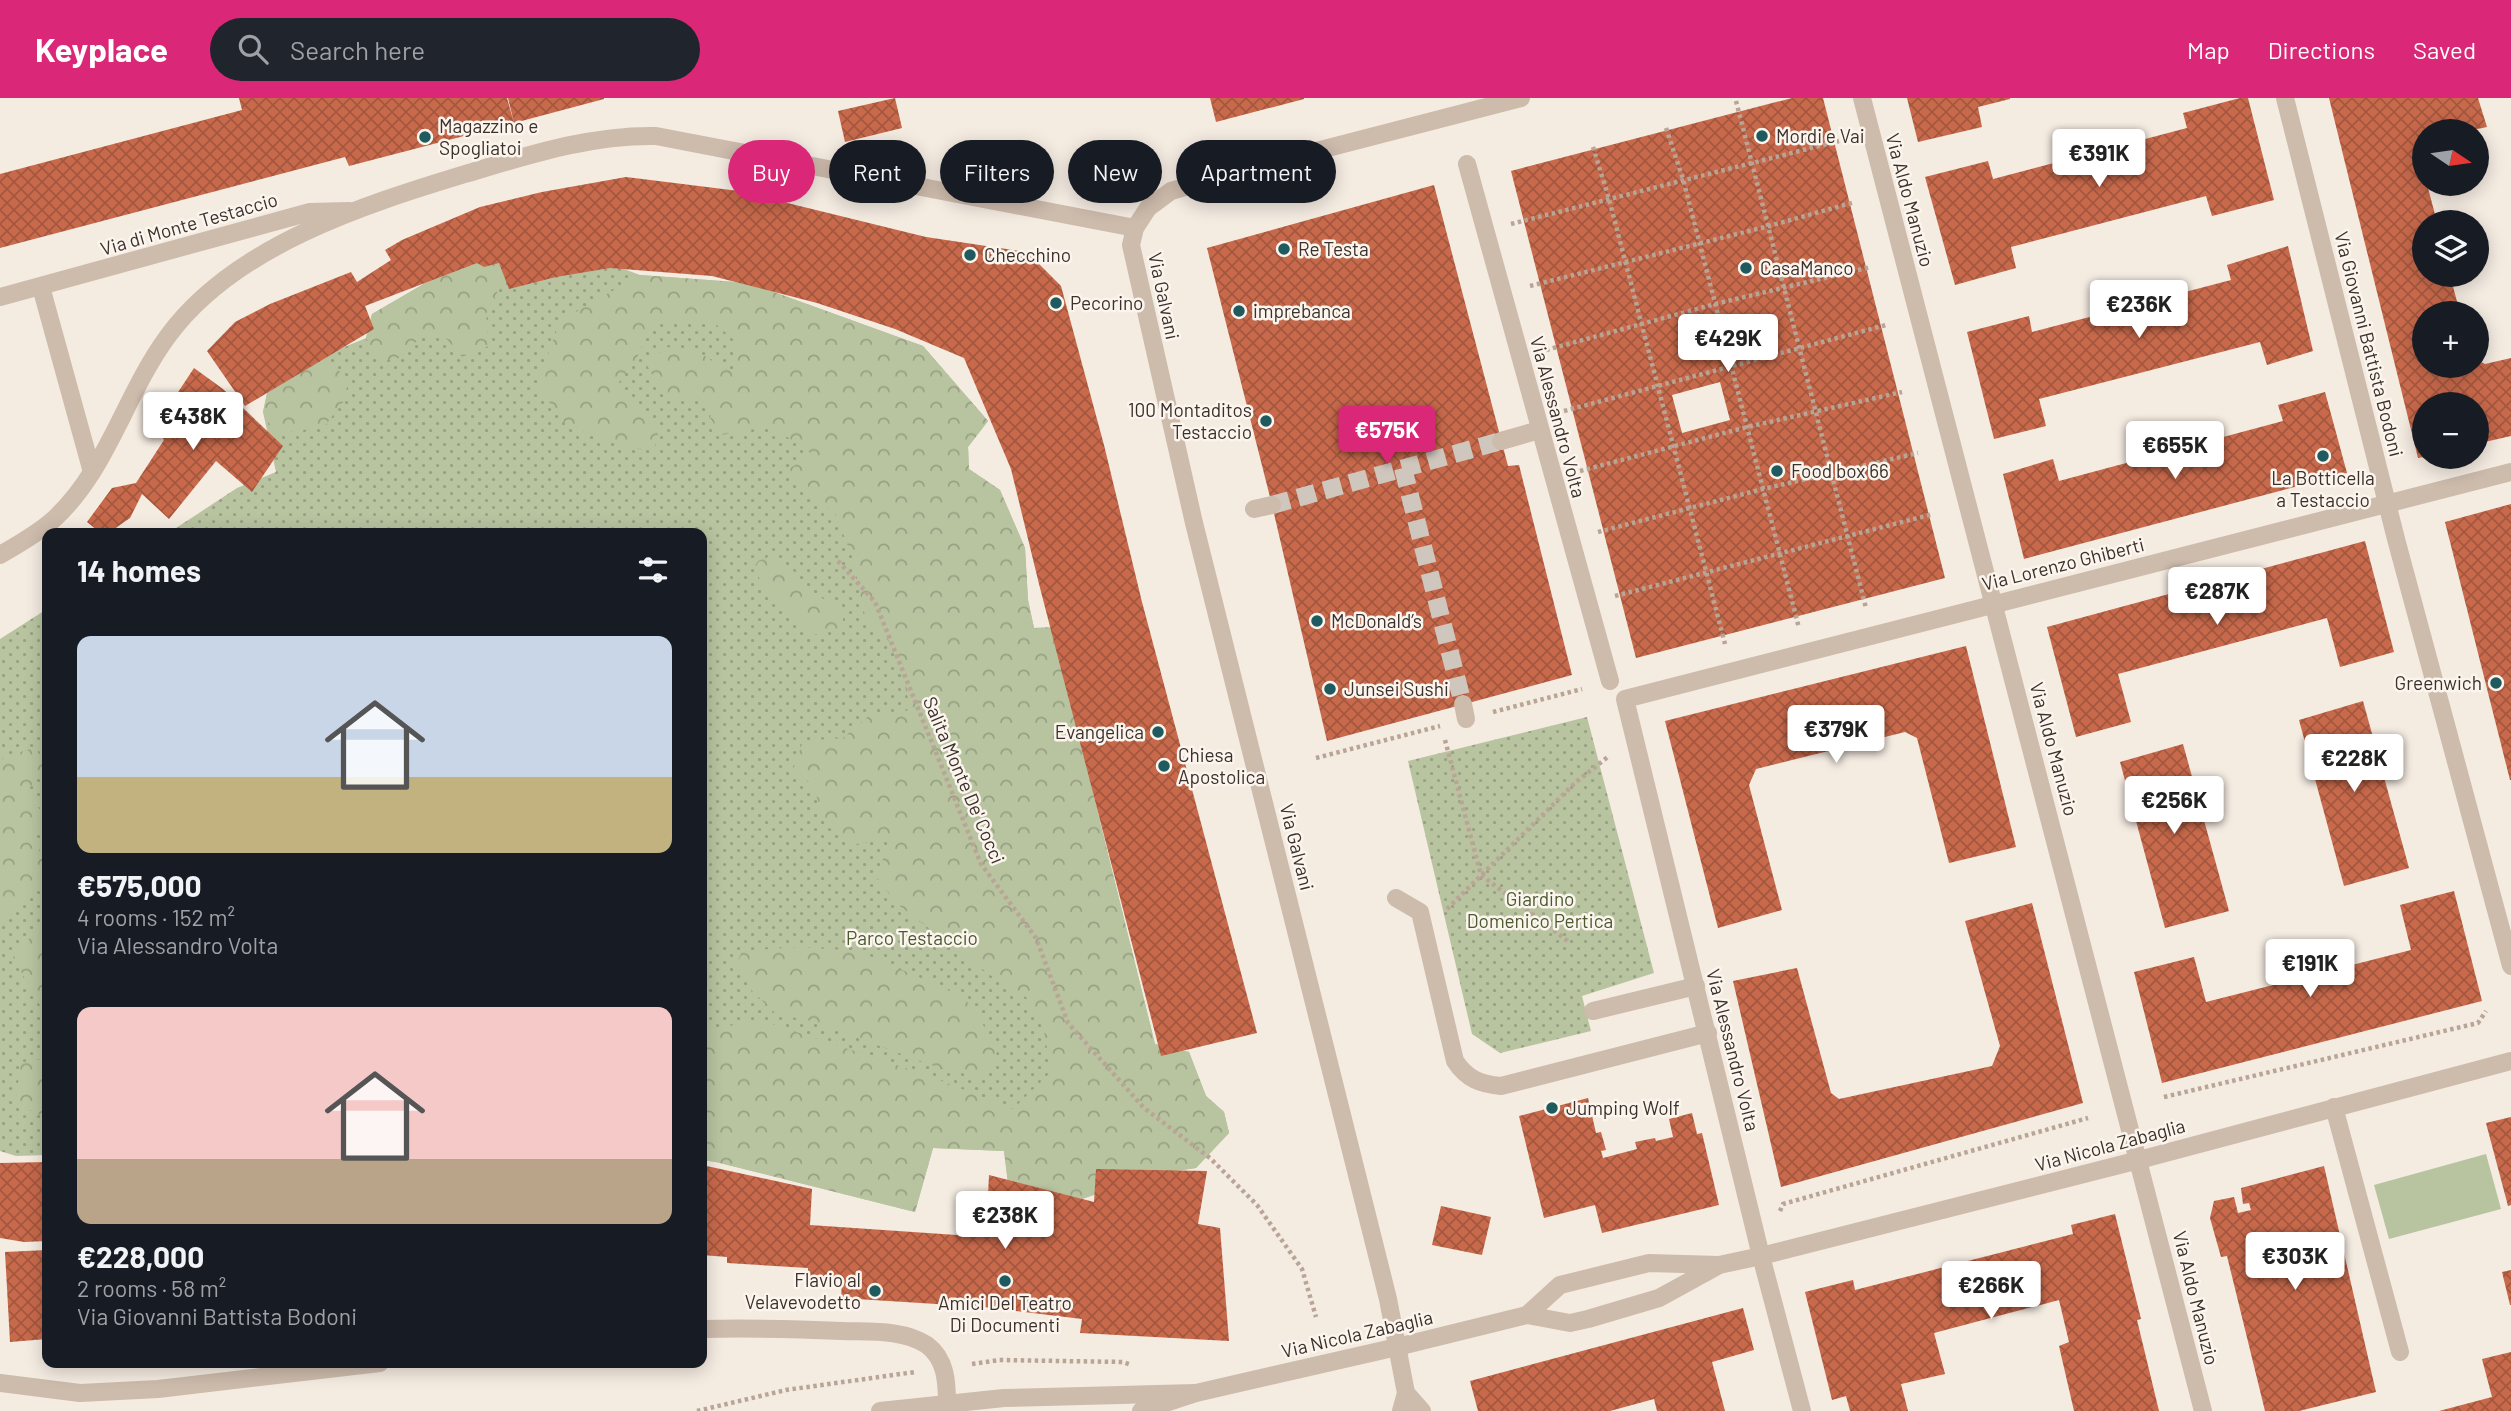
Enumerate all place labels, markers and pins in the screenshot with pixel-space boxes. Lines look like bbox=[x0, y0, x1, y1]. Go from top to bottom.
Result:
place label: Magazzino e Spogliatoi bbox=[439, 114, 538, 159]
place label: Mordi e Vai bbox=[1776, 124, 1865, 147]
marker: Mordi e Vai bbox=[1754, 128, 1770, 144]
marker: Magazzino e Spogliatoi bbox=[417, 129, 433, 145]
pin: €391K bbox=[2050, 130, 2148, 189]
place label: Re Testa bbox=[1298, 237, 1369, 260]
marker: Re Testa bbox=[1276, 241, 1292, 257]
place label: Checchino bbox=[984, 243, 1071, 266]
marker: Checchino bbox=[962, 247, 978, 263]
place label: CasaManco bbox=[1760, 256, 1854, 279]
marker: CasaManco bbox=[1738, 260, 1754, 276]
pin: €236K bbox=[2090, 280, 2188, 340]
place label: Pecorino bbox=[1070, 291, 1143, 314]
marker: Pecorino bbox=[1048, 295, 1064, 311]
place label: imprebanca bbox=[1253, 299, 1351, 322]
marker: imprebanca bbox=[1231, 303, 1247, 319]
pin: €429K bbox=[1679, 314, 1777, 374]
pin: €438K bbox=[144, 392, 242, 452]
place label: 100 Montaditos Testaccio bbox=[1128, 398, 1252, 443]
pin: €575K bbox=[1338, 406, 1436, 466]
marker: 100 Montaditos Testaccio bbox=[1258, 413, 1274, 429]
pin: €655K bbox=[2126, 422, 2224, 481]
marker: La Botticella a Testaccio bbox=[2315, 448, 2331, 464]
place label: Food box 66 bbox=[1791, 459, 1889, 482]
marker: Food box 66 bbox=[1769, 463, 1785, 479]
place label: La Botticella a Testaccio bbox=[2271, 466, 2375, 511]
pin: €287K bbox=[2168, 568, 2266, 627]
place label: McDonald’s bbox=[1331, 609, 1422, 632]
marker: McDonald’s bbox=[1309, 613, 1325, 629]
place label: Greenwich bbox=[2395, 671, 2482, 694]
marker: Greenwich bbox=[2488, 675, 2504, 691]
place label: Junsei Sushi bbox=[1344, 677, 1449, 700]
marker: Junsei Sushi bbox=[1322, 681, 1338, 697]
pin: €379K bbox=[1787, 706, 1885, 765]
place label: Evangelica bbox=[1055, 720, 1144, 743]
marker: Evangelica bbox=[1150, 724, 1166, 740]
pin: €228K bbox=[2305, 734, 2403, 794]
place label: Chiesa Apostolica bbox=[1178, 743, 1265, 788]
marker: Chiesa Apostolica bbox=[1156, 758, 1172, 774]
pin: €256K bbox=[2125, 776, 2223, 836]
pin: €191K bbox=[2261, 940, 2359, 999]
place label: Jumping Wolf bbox=[1566, 1096, 1680, 1119]
marker: Jumping Wolf bbox=[1544, 1100, 1560, 1116]
pin: €238K bbox=[956, 1192, 1054, 1251]
pin: €303K bbox=[2246, 1232, 2344, 1292]
pin: €266K bbox=[1942, 1262, 2040, 1321]
place label: Flavio al Velavevodetto bbox=[745, 1268, 861, 1313]
marker: Amici Del Teatro Di Documenti bbox=[997, 1273, 1013, 1289]
marker: Flavio al Velavevodetto bbox=[867, 1283, 883, 1299]
place label: Amici Del Teatro Di Documenti bbox=[938, 1291, 1072, 1336]

